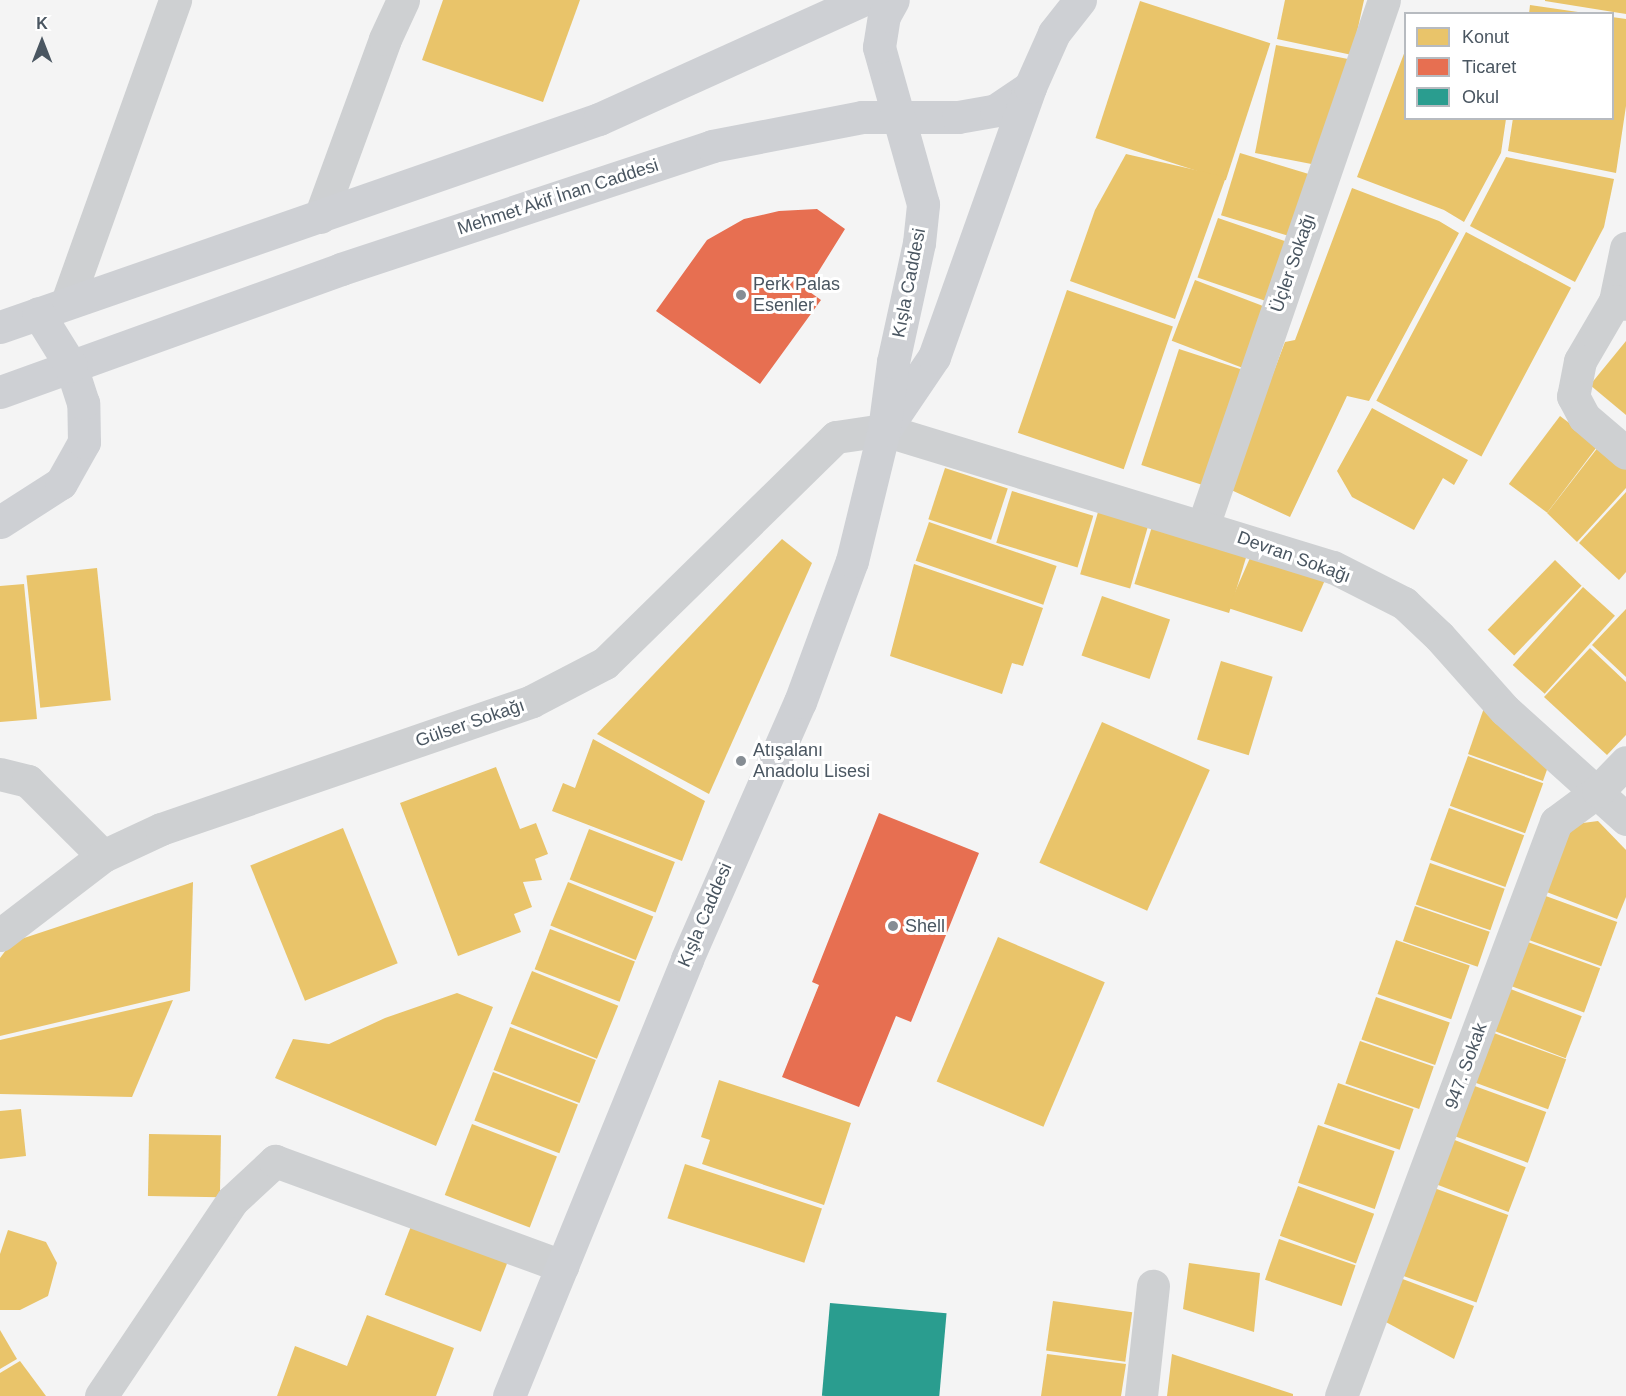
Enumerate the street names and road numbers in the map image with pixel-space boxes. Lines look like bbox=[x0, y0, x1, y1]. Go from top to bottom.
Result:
street label: Mehmet Akif İnan Caddesi bbox=[454, 154, 662, 240]
street label: Üçler Sokağı bbox=[1266, 211, 1320, 315]
street label: Kışla Caddesi bbox=[888, 226, 930, 340]
street label: Devran Sokağı bbox=[1234, 526, 1354, 588]
street label: Gülser Sokağı bbox=[413, 694, 527, 752]
street label: Kışla Caddesi bbox=[673, 860, 737, 970]
street label: 947. Sokak bbox=[1440, 1020, 1492, 1112]

